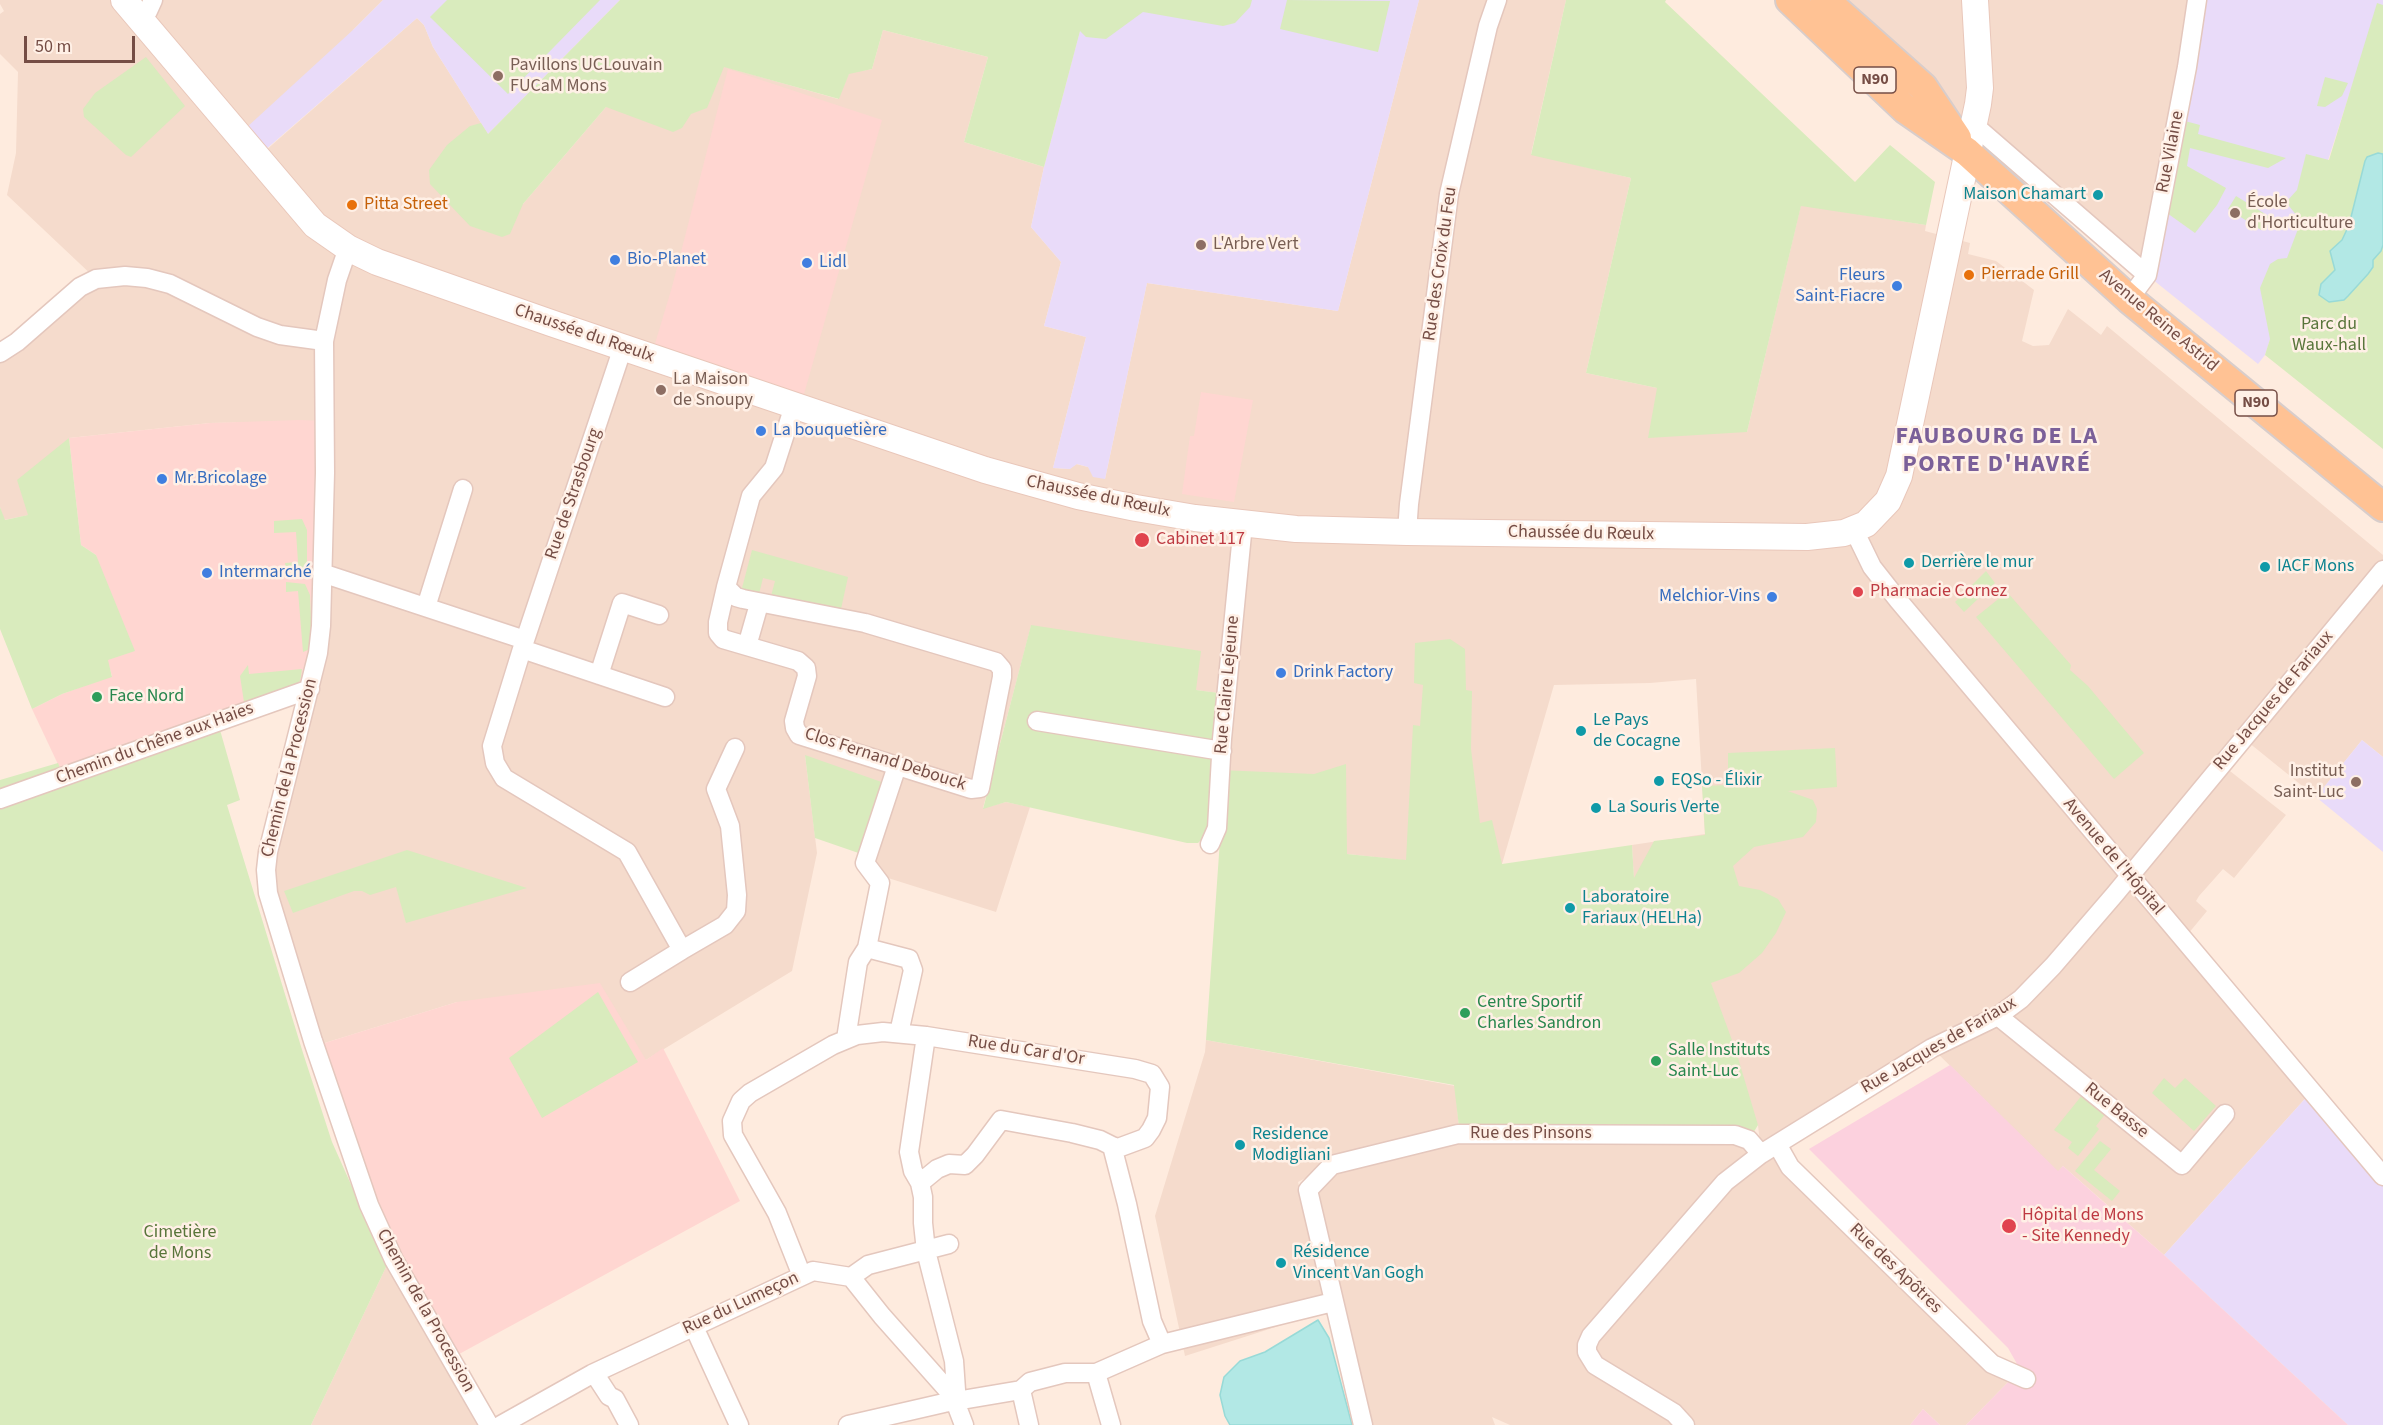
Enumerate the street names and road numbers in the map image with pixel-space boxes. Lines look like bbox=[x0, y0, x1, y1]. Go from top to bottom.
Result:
road number: N90 bbox=[1854, 67, 1896, 93]
street label: Rue Vilaine bbox=[2152, 109, 2190, 195]
street label: Rue des Croix du Feu bbox=[1419, 185, 1463, 343]
street label: Avenue Reine Astrid bbox=[2094, 265, 2222, 377]
street label: Chaussée du Rœulx bbox=[511, 300, 657, 368]
road number: N90 bbox=[2235, 390, 2277, 416]
street label: Rue de Strasbourg bbox=[541, 426, 607, 562]
street label: Chaussée du Rœulx bbox=[1024, 471, 1172, 523]
street label: Chaussée du Rœulx bbox=[1508, 522, 1654, 546]
street label: Rue Claire Lejeune bbox=[1211, 615, 1245, 755]
street label: Rue Jacques de Fariaux bbox=[2209, 627, 2339, 775]
street label: Chemin de la Procession bbox=[257, 676, 323, 860]
street label: Chemin du Chêne aux Haies bbox=[53, 698, 257, 790]
street label: Clos Fernand Debouck bbox=[802, 724, 968, 796]
street label: Avenue de l'Hôpital bbox=[2058, 794, 2168, 920]
street label: Rue Jacques de Fariaux bbox=[1858, 993, 2020, 1099]
street label: Rue du Car d'Or bbox=[966, 1031, 1086, 1071]
street label: Rue Basse bbox=[2080, 1079, 2152, 1143]
street label: Rue des Pinsons bbox=[1470, 1123, 1592, 1145]
street label: Rue des Apôtres bbox=[1844, 1219, 1946, 1319]
street label: Chemin de la Procession bbox=[371, 1226, 479, 1396]
street label: Rue du Lumeçon bbox=[680, 1268, 802, 1340]

